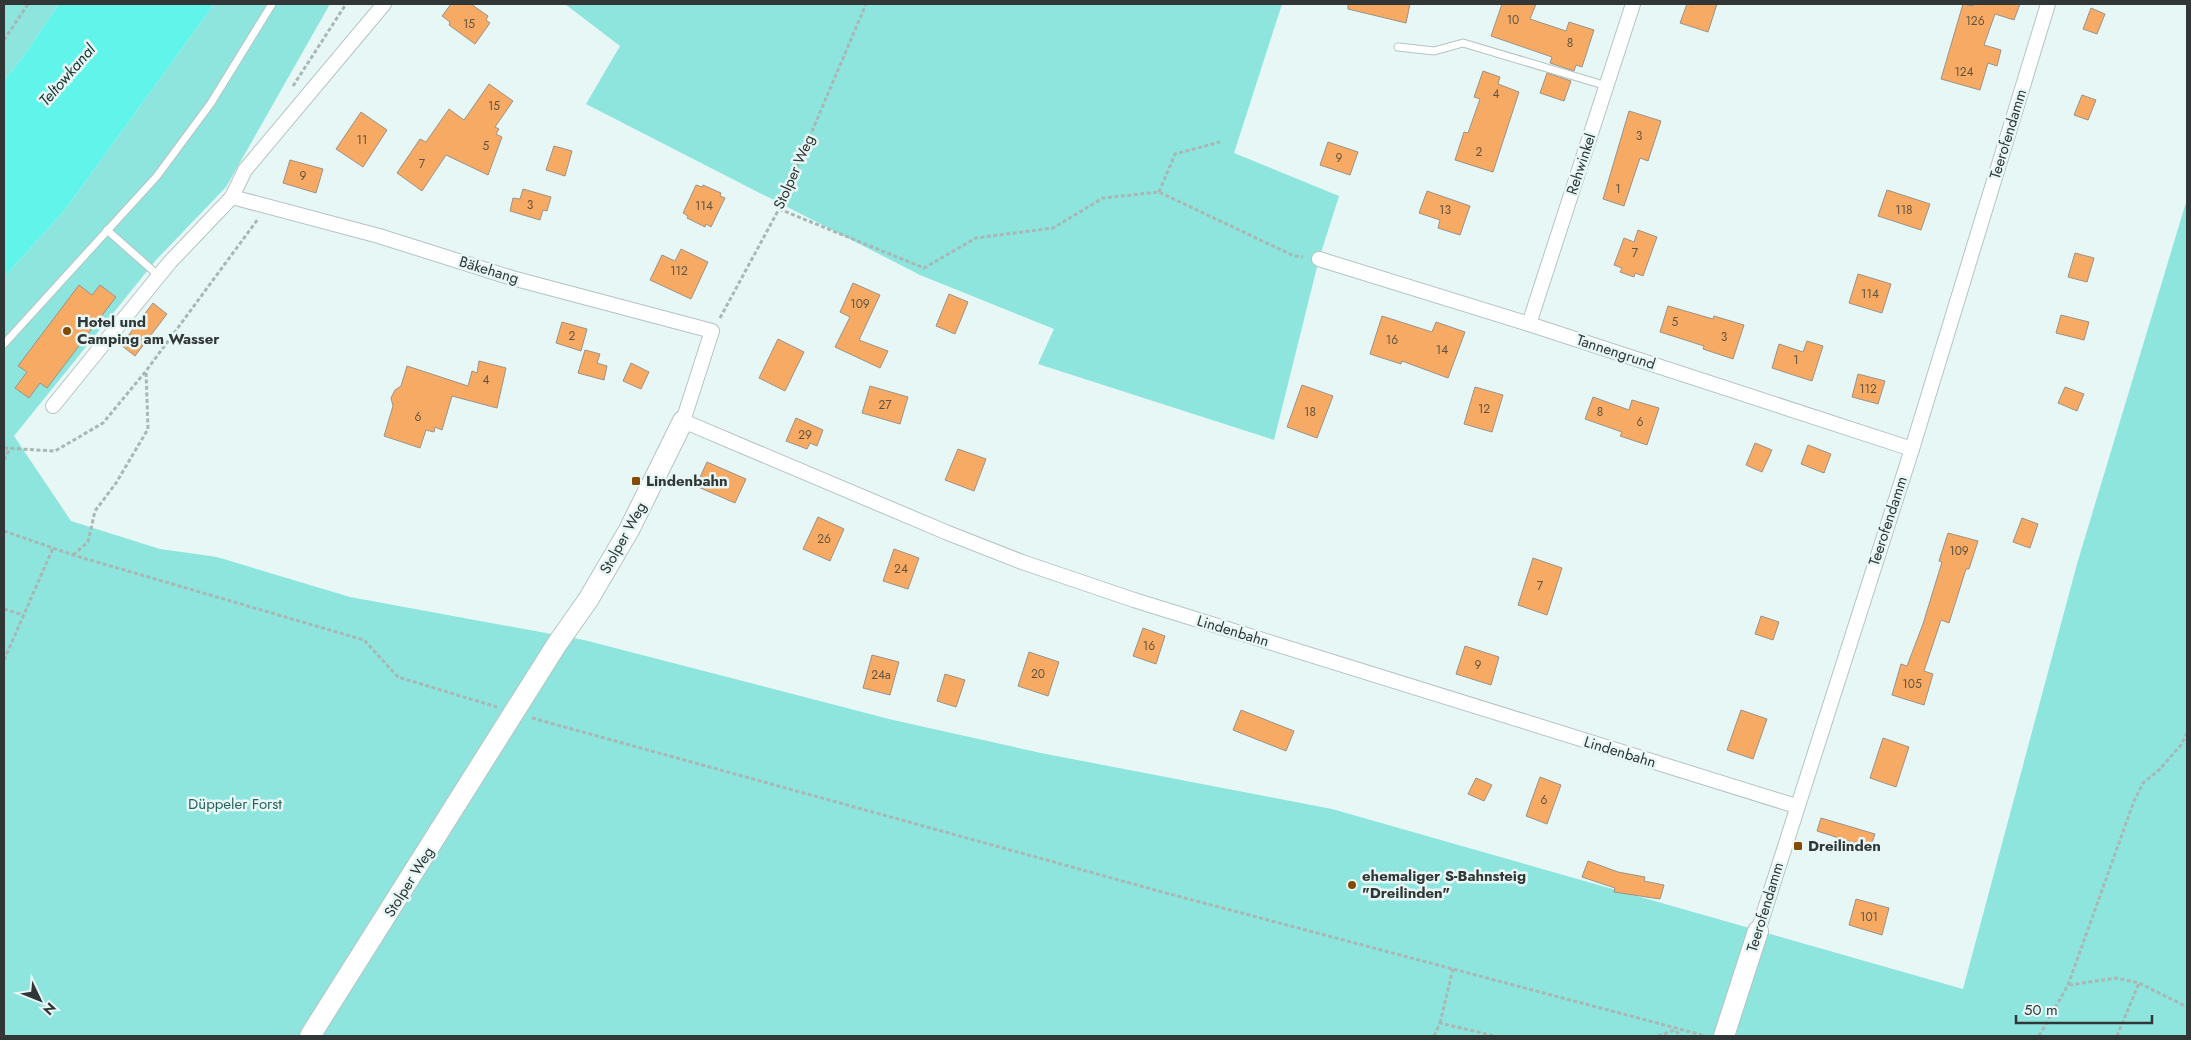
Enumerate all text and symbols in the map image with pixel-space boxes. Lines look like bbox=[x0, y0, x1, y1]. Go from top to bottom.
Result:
house number: 10 bbox=[1507, 11, 1519, 29]
house number: 126 bbox=[1965, 12, 1985, 30]
house number: 15 bbox=[463, 15, 475, 33]
house number: 8 bbox=[1567, 34, 1573, 52]
water label: Teltowkanal bbox=[33, 38, 102, 111]
house number: 124 bbox=[1954, 63, 1974, 81]
house number: 4 bbox=[1493, 85, 1500, 103]
street label: Teerofendamm bbox=[1984, 86, 2032, 182]
house number: 15 bbox=[488, 97, 500, 115]
house number: 3 bbox=[1636, 127, 1643, 145]
street label: Rehwinkel bbox=[1561, 130, 1601, 198]
house number: 11 bbox=[357, 131, 367, 149]
street label: Stolper Weg bbox=[768, 131, 820, 213]
house number: 5 bbox=[483, 137, 490, 155]
house number: 2 bbox=[1476, 143, 1483, 161]
house number: 9 bbox=[1336, 149, 1343, 167]
house number: 7 bbox=[419, 155, 426, 173]
house number: 9 bbox=[300, 167, 307, 185]
house number: 1 bbox=[1615, 180, 1621, 198]
house number: 3 bbox=[527, 196, 534, 214]
house number: 114 bbox=[695, 197, 713, 215]
house number: 13 bbox=[1439, 201, 1451, 219]
house number: 118 bbox=[1895, 201, 1913, 219]
house number: 7 bbox=[1632, 244, 1639, 262]
street label: Bäkehang bbox=[456, 251, 522, 289]
house number: 112 bbox=[670, 262, 688, 280]
house number: 114 bbox=[1861, 285, 1879, 303]
house number: 109 bbox=[850, 295, 870, 313]
place label: Hotel und Camping am Wasser bbox=[77, 311, 220, 350]
house number: 5 bbox=[1672, 313, 1679, 331]
marker: Hotel und Camping am Wasser bbox=[61, 325, 73, 337]
house number: 2 bbox=[569, 327, 576, 345]
house number: 3 bbox=[1721, 328, 1728, 346]
street label: Tannengrund bbox=[1574, 329, 1658, 375]
house number: 16 bbox=[1386, 331, 1398, 349]
house number: 14 bbox=[1436, 341, 1448, 359]
house number: 1 bbox=[1793, 351, 1799, 369]
house number: 4 bbox=[483, 371, 490, 389]
house number: 112 bbox=[1859, 380, 1877, 398]
house number: 27 bbox=[878, 396, 892, 414]
house number: 12 bbox=[1478, 400, 1490, 418]
house number: 18 bbox=[1304, 403, 1316, 421]
house number: 8 bbox=[1597, 403, 1603, 421]
house number: 6 bbox=[415, 408, 422, 426]
house number: 6 bbox=[1637, 413, 1644, 431]
house number: 29 bbox=[798, 426, 812, 444]
place label: Lindenbahn bbox=[646, 470, 728, 492]
street label: Teerofendamm bbox=[1863, 473, 1913, 569]
marker: Lindenbahn bbox=[630, 475, 642, 487]
street label: Stolper Weg bbox=[594, 498, 652, 578]
house number: 26 bbox=[817, 530, 831, 548]
house number: 109 bbox=[1949, 542, 1969, 560]
house number: 24 bbox=[894, 560, 908, 578]
house number: 7 bbox=[1537, 577, 1544, 595]
street label: Lindenbahn bbox=[1194, 610, 1272, 652]
house number: 16 bbox=[1143, 637, 1155, 655]
house number: 9 bbox=[1475, 656, 1482, 674]
house number: 20 bbox=[1031, 665, 1045, 683]
house number: 24a bbox=[871, 666, 891, 684]
house number: 105 bbox=[1902, 675, 1922, 693]
street label: Lindenbahn bbox=[1581, 731, 1659, 773]
house number: 6 bbox=[1541, 791, 1548, 809]
park label: Düppeler Forst bbox=[188, 793, 282, 815]
place label: Dreilinden bbox=[1808, 835, 1881, 857]
marker: Dreilinden bbox=[1792, 840, 1804, 852]
street label: Stolper Weg bbox=[379, 843, 439, 921]
street label: Teerofendamm bbox=[1741, 859, 1789, 955]
place label: ehemaliger S-Bahnsteig "Dreilinden" bbox=[1362, 865, 1526, 904]
marker: ehemaliger S-Bahnsteig "Dreilinden" bbox=[1346, 879, 1358, 891]
house number: 101 bbox=[1860, 908, 1878, 926]
north arrow bbox=[15, 975, 65, 1025]
scale bar bbox=[2016, 992, 2152, 1024]
text: N bbox=[38, 998, 61, 1020]
text: 50 m bbox=[2024, 999, 2058, 1021]

